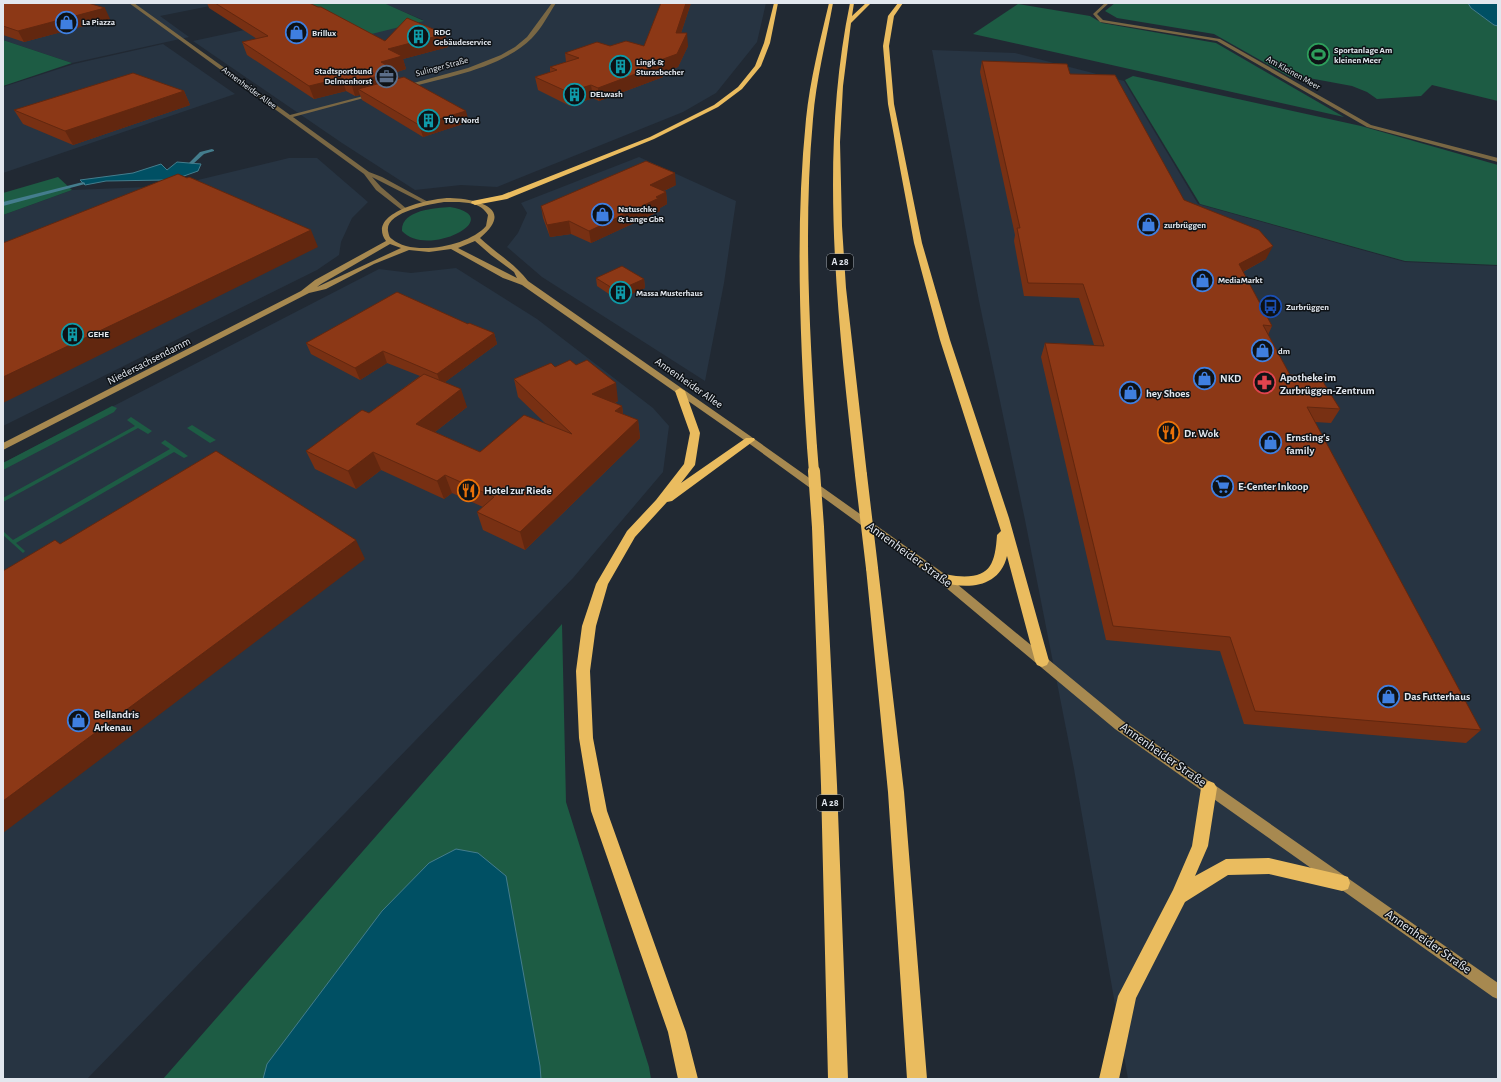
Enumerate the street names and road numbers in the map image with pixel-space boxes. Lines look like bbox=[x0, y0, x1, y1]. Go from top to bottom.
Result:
street label: Am Kleinen Meer bbox=[1264, 54, 1322, 92]
street label: Sulinger Straße bbox=[415, 56, 469, 78]
street label: Annenheider Allee bbox=[220, 65, 278, 111]
road number: A 28 bbox=[827, 254, 853, 270]
street label: Niedersachsendamm bbox=[106, 335, 193, 387]
street label: Annenheider Allee bbox=[653, 356, 725, 410]
street label: Annenheider Straße bbox=[864, 520, 954, 590]
street label: Annenheider Straße bbox=[1118, 720, 1208, 790]
road number: A 28 bbox=[817, 795, 843, 811]
street label: Annenheider Straße bbox=[1383, 907, 1473, 977]

